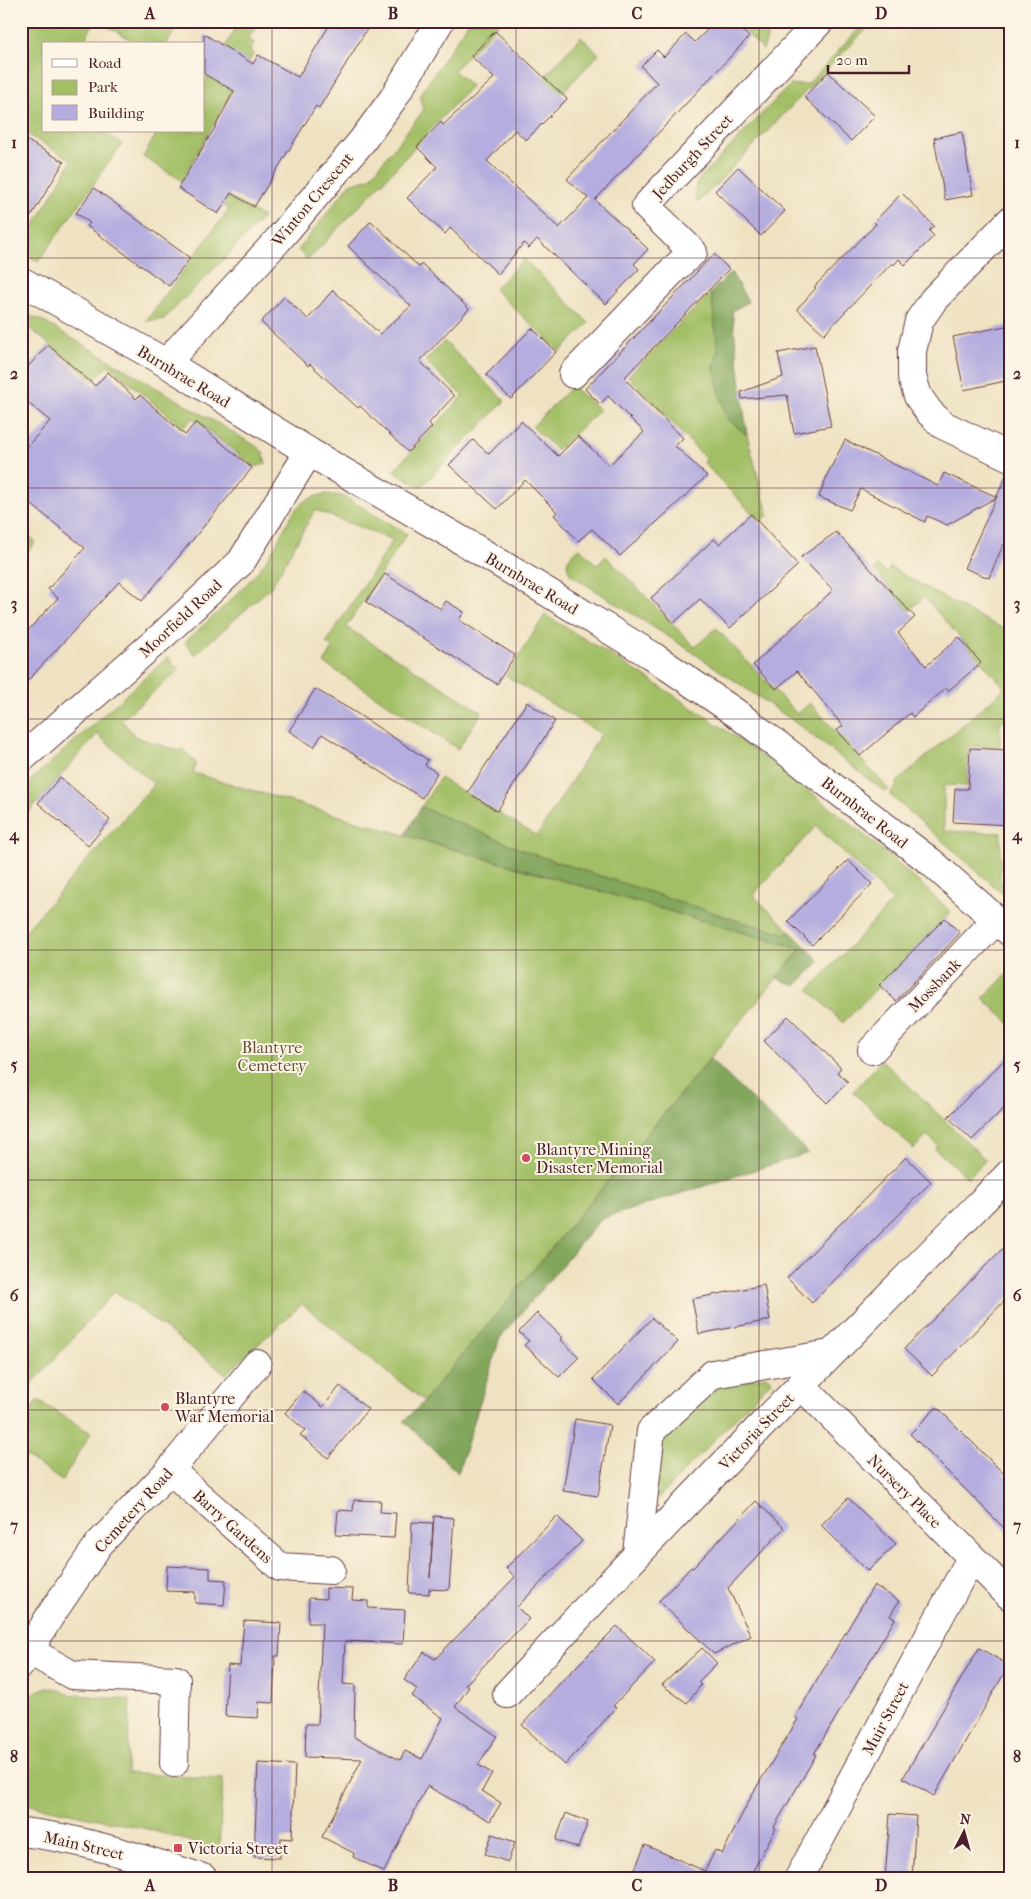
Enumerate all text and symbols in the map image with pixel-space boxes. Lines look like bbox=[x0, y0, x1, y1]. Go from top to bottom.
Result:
text: A bbox=[144, 4, 156, 23]
text: B bbox=[388, 4, 398, 23]
text: C bbox=[632, 4, 643, 23]
text: D bbox=[875, 4, 887, 23]
legend bbox=[42, 42, 205, 132]
scale bar bbox=[828, 42, 910, 74]
text: 20 m bbox=[836, 51, 868, 69]
text: Road bbox=[88, 54, 122, 72]
text: Park bbox=[88, 78, 118, 96]
text: Building bbox=[88, 104, 145, 122]
street label: Jedburgh Street bbox=[647, 110, 737, 204]
text: 1 bbox=[11, 133, 17, 152]
text: 1 bbox=[1014, 133, 1020, 152]
street label: Winton Crescent bbox=[267, 148, 357, 251]
street label: Burnbrae Road bbox=[134, 341, 234, 412]
text: 2 bbox=[10, 364, 18, 383]
text: 2 bbox=[1013, 364, 1021, 383]
street label: Burnbrae Road bbox=[482, 548, 582, 619]
street label: Moorfield Road bbox=[135, 575, 226, 662]
text: 3 bbox=[11, 594, 17, 614]
text: 3 bbox=[1014, 594, 1020, 614]
street label: Burnbrae Road bbox=[818, 773, 912, 852]
text: 4 bbox=[8, 825, 20, 845]
text: 4 bbox=[1011, 825, 1023, 845]
street label: Mossbank bbox=[904, 954, 965, 1016]
park label: Blantyre Cemetery bbox=[238, 1038, 307, 1075]
text: 5 bbox=[11, 1055, 18, 1074]
text: 5 bbox=[1014, 1055, 1021, 1074]
place label: Blantyre Mining Disaster Memorial bbox=[536, 1140, 664, 1177]
marker: Blantyre Mining Disaster Memorial bbox=[520, 1152, 532, 1164]
text: 6 bbox=[10, 1286, 19, 1305]
text: 6 bbox=[1013, 1286, 1022, 1305]
street label: Victoria Street bbox=[714, 1388, 798, 1475]
place label: Blantyre War Memorial bbox=[174, 1389, 275, 1426]
marker: Blantyre War Memorial bbox=[159, 1401, 171, 1413]
street label: Nursery Place bbox=[864, 1450, 946, 1532]
street label: Cemetery Road bbox=[90, 1464, 177, 1557]
street label: Barry Gardens bbox=[189, 1486, 276, 1567]
text: 7 bbox=[9, 1516, 18, 1535]
text: 7 bbox=[1012, 1516, 1021, 1535]
street label: Muir Street bbox=[858, 1678, 913, 1758]
text: 8 bbox=[10, 1747, 18, 1766]
text: 8 bbox=[1013, 1747, 1021, 1766]
north arrow bbox=[938, 1806, 988, 1856]
text: N bbox=[959, 1811, 972, 1829]
street label: Main Street bbox=[42, 1827, 126, 1864]
place label: Victoria Street bbox=[187, 1839, 289, 1858]
marker: Victoria Street bbox=[172, 1842, 184, 1854]
text: A bbox=[144, 1876, 156, 1895]
text: B bbox=[388, 1876, 398, 1895]
text: C bbox=[632, 1876, 643, 1895]
text: D bbox=[875, 1876, 887, 1895]

